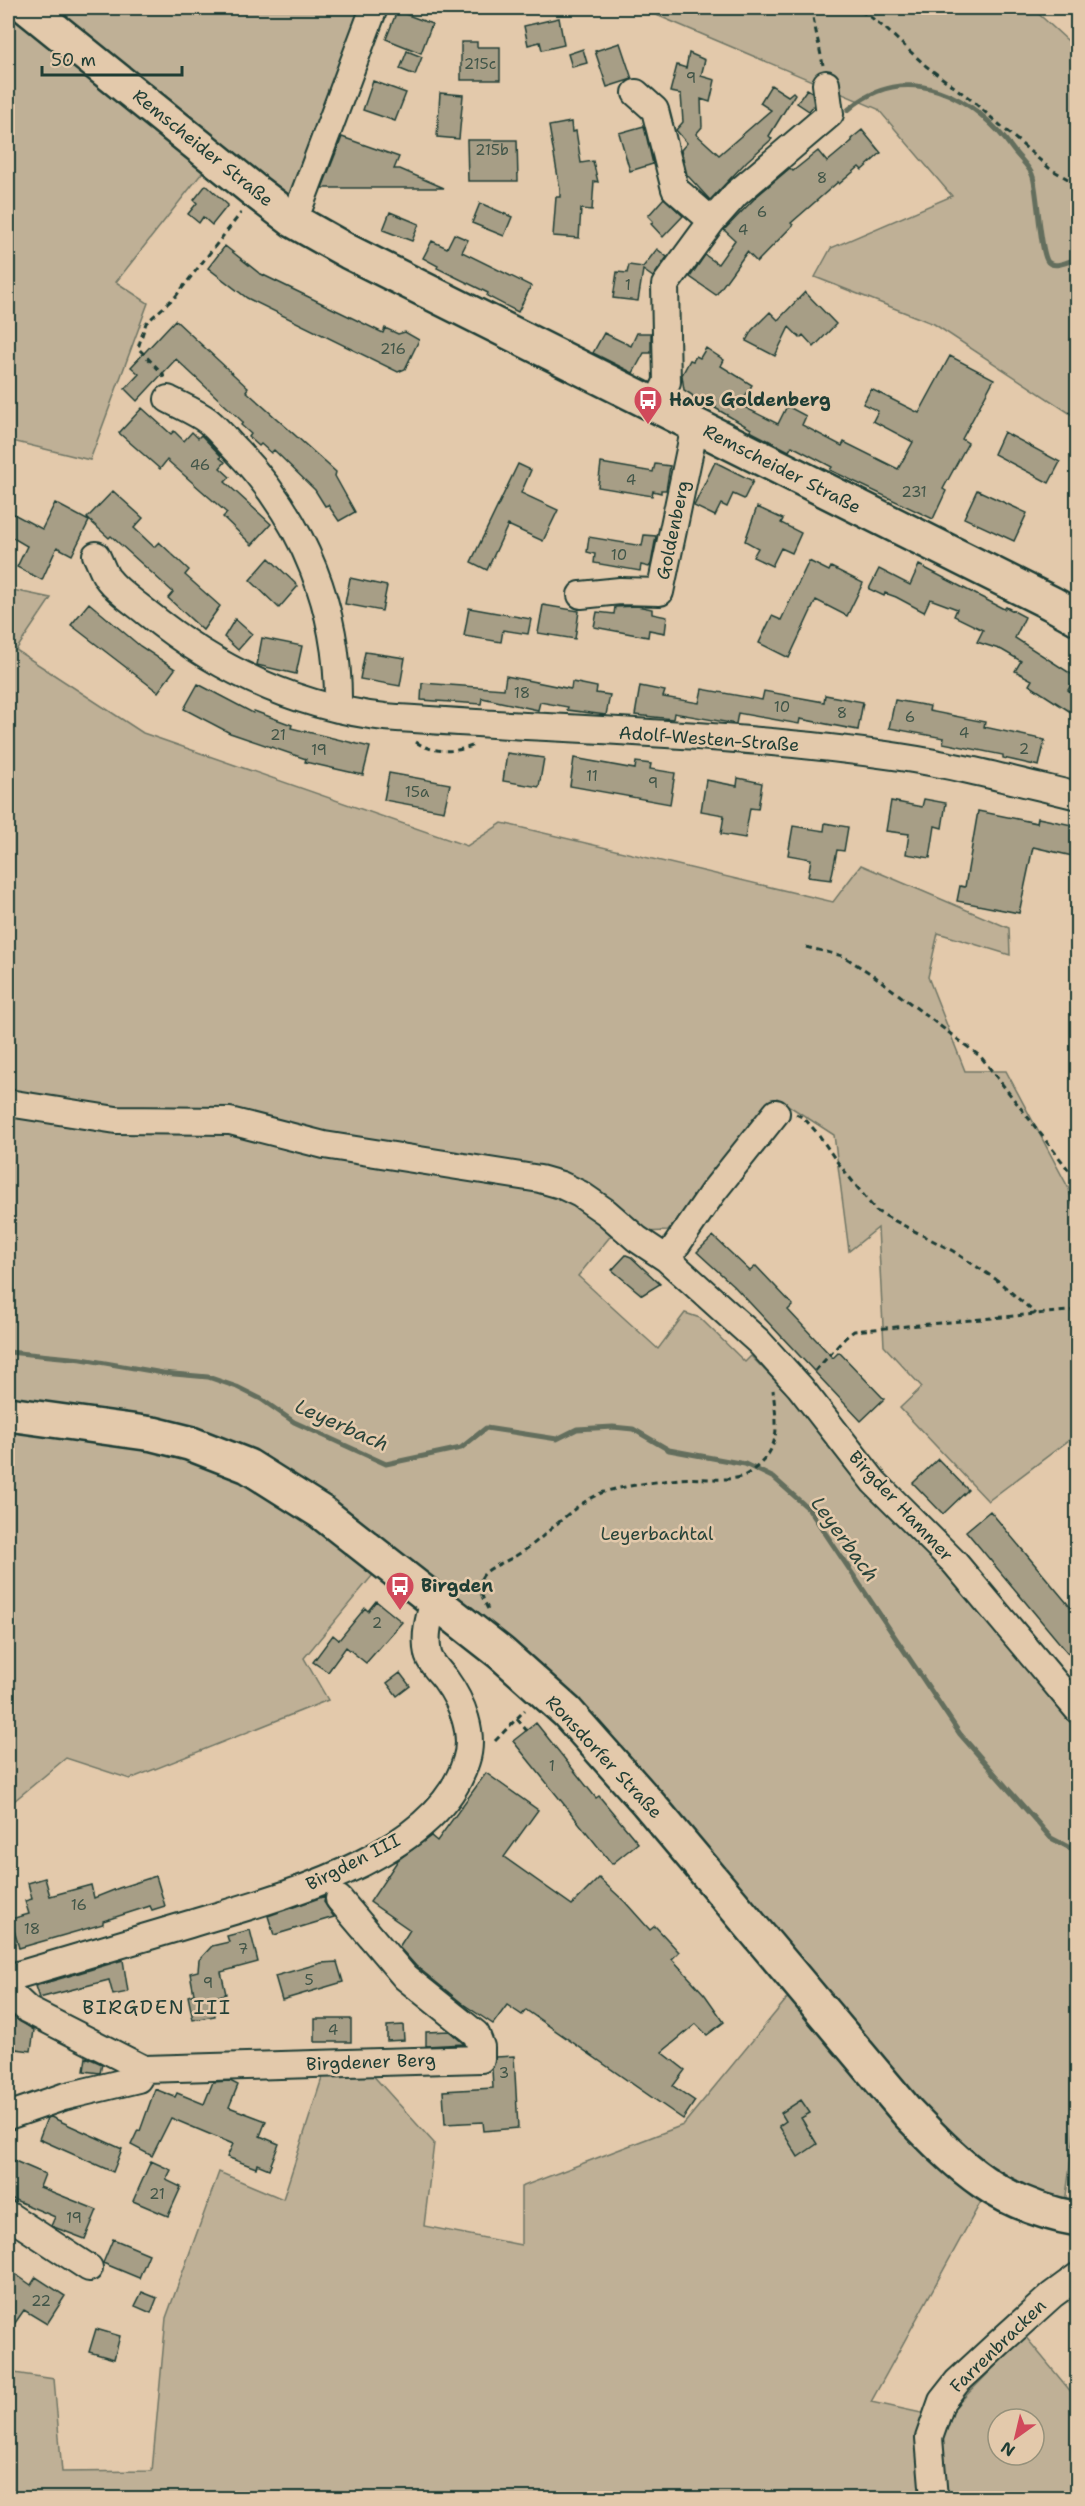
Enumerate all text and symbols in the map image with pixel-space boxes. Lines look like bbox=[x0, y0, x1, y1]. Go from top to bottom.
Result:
scale bar bbox=[42, 39, 182, 77]
text: 50 m bbox=[51, 48, 96, 72]
house number: 215c bbox=[464, 54, 496, 74]
house number: 9 bbox=[686, 68, 696, 88]
street label: Remscheider Straße bbox=[128, 84, 278, 212]
house number: 215b bbox=[475, 140, 509, 160]
house number: 8 bbox=[817, 168, 827, 188]
house number: 6 bbox=[757, 202, 767, 222]
house number: 4 bbox=[738, 220, 748, 240]
house number: 1 bbox=[625, 275, 631, 295]
house number: 216 bbox=[380, 339, 406, 359]
bus stop icon: Haus Goldenberg bbox=[632, 384, 664, 426]
place label: Haus Goldenberg bbox=[669, 388, 831, 412]
street label: Remscheider Straße bbox=[699, 419, 865, 519]
house number: 46 bbox=[190, 455, 210, 475]
house number: 4 bbox=[626, 470, 636, 490]
street label: Goldenberg bbox=[651, 478, 695, 582]
house number: 231 bbox=[901, 482, 927, 502]
house number: 10 bbox=[611, 545, 627, 565]
house number: 18 bbox=[514, 683, 530, 703]
house number: 10 bbox=[774, 697, 790, 717]
house number: 8 bbox=[837, 703, 847, 723]
house number: 6 bbox=[905, 707, 915, 727]
street label: Adolf-Westen-Straße bbox=[618, 721, 800, 757]
house number: 4 bbox=[959, 723, 969, 743]
house number: 21 bbox=[270, 725, 286, 745]
house number: 2 bbox=[1019, 739, 1029, 759]
house number: 19 bbox=[311, 740, 327, 760]
house number: 11 bbox=[586, 766, 598, 786]
house number: 9 bbox=[648, 773, 658, 793]
house number: 15a bbox=[405, 782, 430, 802]
water label: Leyerbach bbox=[291, 1393, 393, 1457]
street label: Birgder Hammer bbox=[843, 1445, 959, 1567]
water label: Leyerbach bbox=[805, 1491, 885, 1587]
park label: Leyerbachtal bbox=[601, 1522, 714, 1546]
bus stop icon: Birgden bbox=[384, 1570, 416, 1612]
place label: Birgden bbox=[421, 1574, 493, 1598]
house number: 2 bbox=[372, 1613, 382, 1633]
street label: Ronsdorfer Straße bbox=[540, 1690, 668, 1824]
house number: 1 bbox=[549, 1756, 555, 1776]
street label: Birgden III bbox=[302, 1828, 404, 1896]
house number: 16 bbox=[71, 1895, 87, 1915]
house number: 18 bbox=[24, 1919, 40, 1939]
house number: 7 bbox=[238, 1939, 248, 1959]
house number: 5 bbox=[304, 1970, 314, 1990]
house number: 9 bbox=[203, 1973, 213, 1993]
district label: BIRGDEN III bbox=[82, 1994, 232, 2020]
house number: 4 bbox=[328, 2020, 338, 2040]
street label: Birgdener Berg bbox=[306, 2048, 436, 2076]
house number: 3 bbox=[499, 2063, 509, 2083]
house number: 21 bbox=[149, 2184, 165, 2204]
house number: 19 bbox=[66, 2208, 82, 2228]
house number: 22 bbox=[31, 2291, 51, 2311]
street label: Farrenbracken bbox=[945, 2294, 1051, 2398]
north arrow bbox=[986, 2407, 1046, 2467]
text: N bbox=[997, 2437, 1019, 2461]

